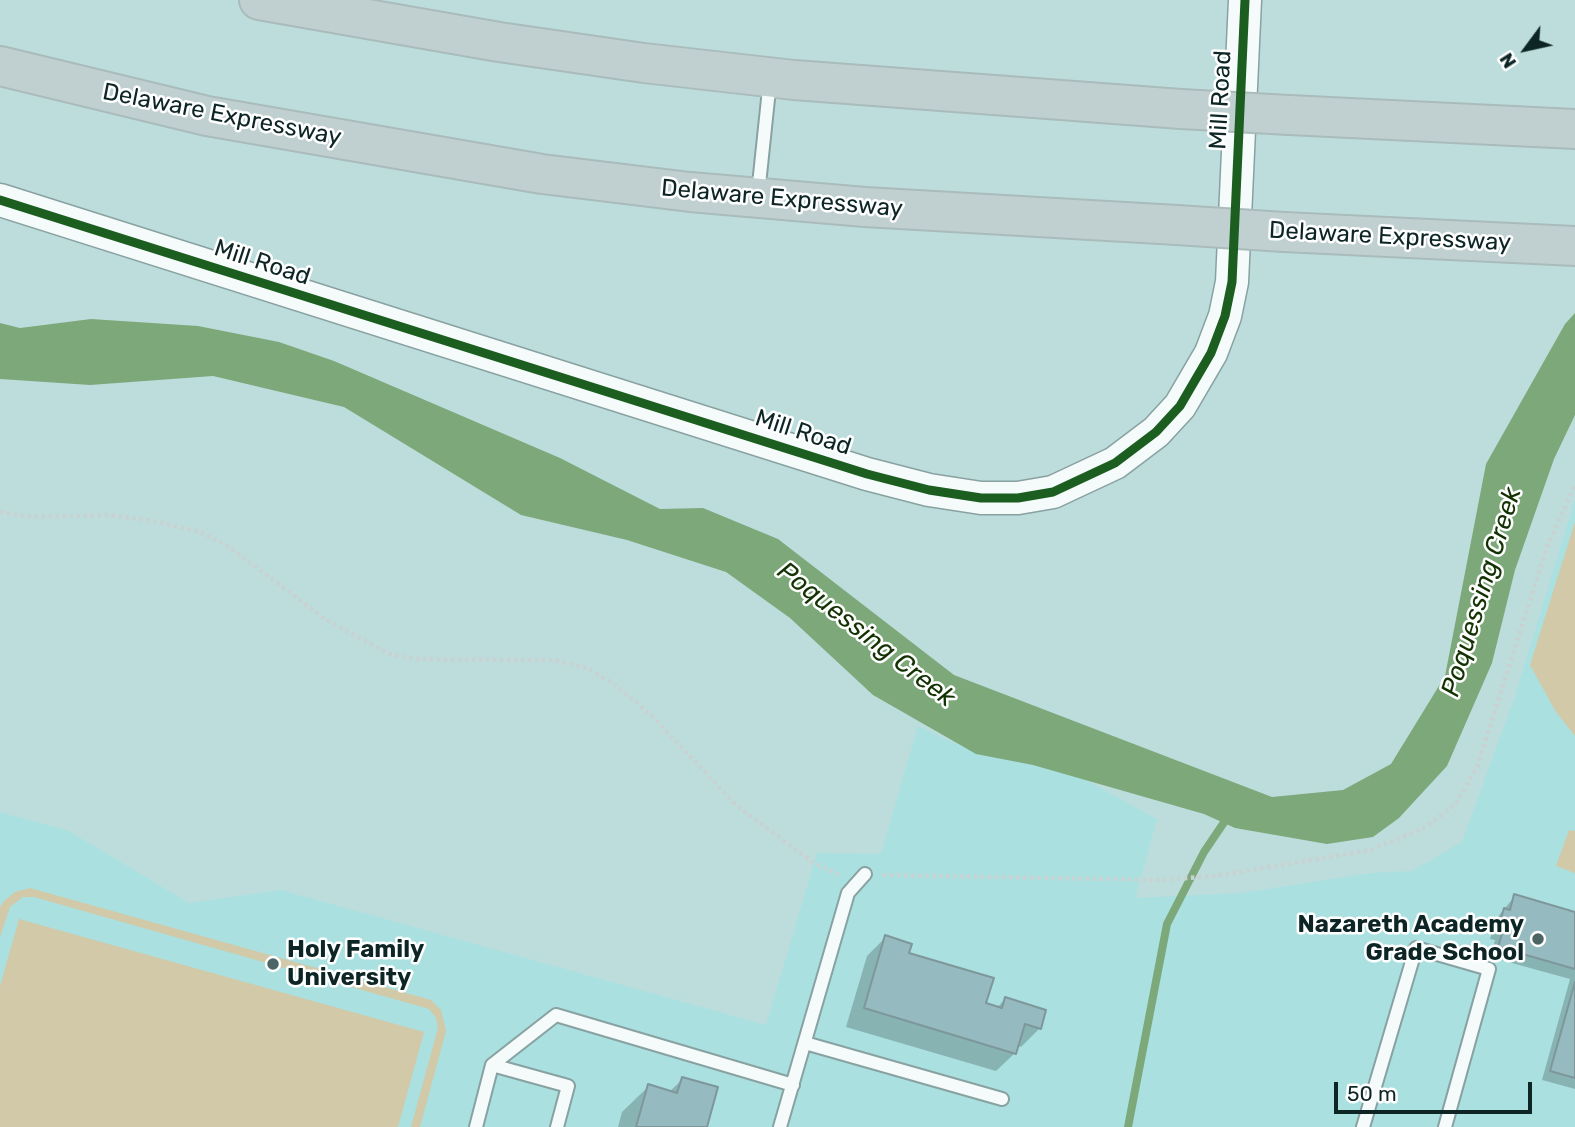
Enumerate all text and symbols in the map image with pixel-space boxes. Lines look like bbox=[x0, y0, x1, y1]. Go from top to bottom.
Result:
north arrow bbox=[1491, 14, 1561, 84]
text: N bbox=[1495, 49, 1521, 73]
street label: Mill Road bbox=[1204, 50, 1238, 150]
street label: Delaware Expressway bbox=[100, 78, 344, 152]
street label: Delaware Expressway bbox=[660, 174, 904, 224]
street label: Delaware Expressway bbox=[1268, 216, 1512, 258]
street label: Mill Road bbox=[210, 234, 314, 292]
street label: Mill Road bbox=[751, 404, 855, 462]
water label: Poquessing Creek bbox=[1435, 484, 1529, 700]
water label: Poquessing Creek bbox=[771, 556, 961, 714]
place label: Nazareth Academy Grade School bbox=[1298, 911, 1524, 967]
marker: Nazareth Academy Grade School bbox=[1530, 931, 1546, 947]
place label: Holy Family University bbox=[287, 936, 424, 992]
marker: Holy Family University bbox=[265, 956, 281, 972]
scale bar bbox=[1337, 1068, 1535, 1112]
text: 50 m bbox=[1347, 1081, 1397, 1106]

